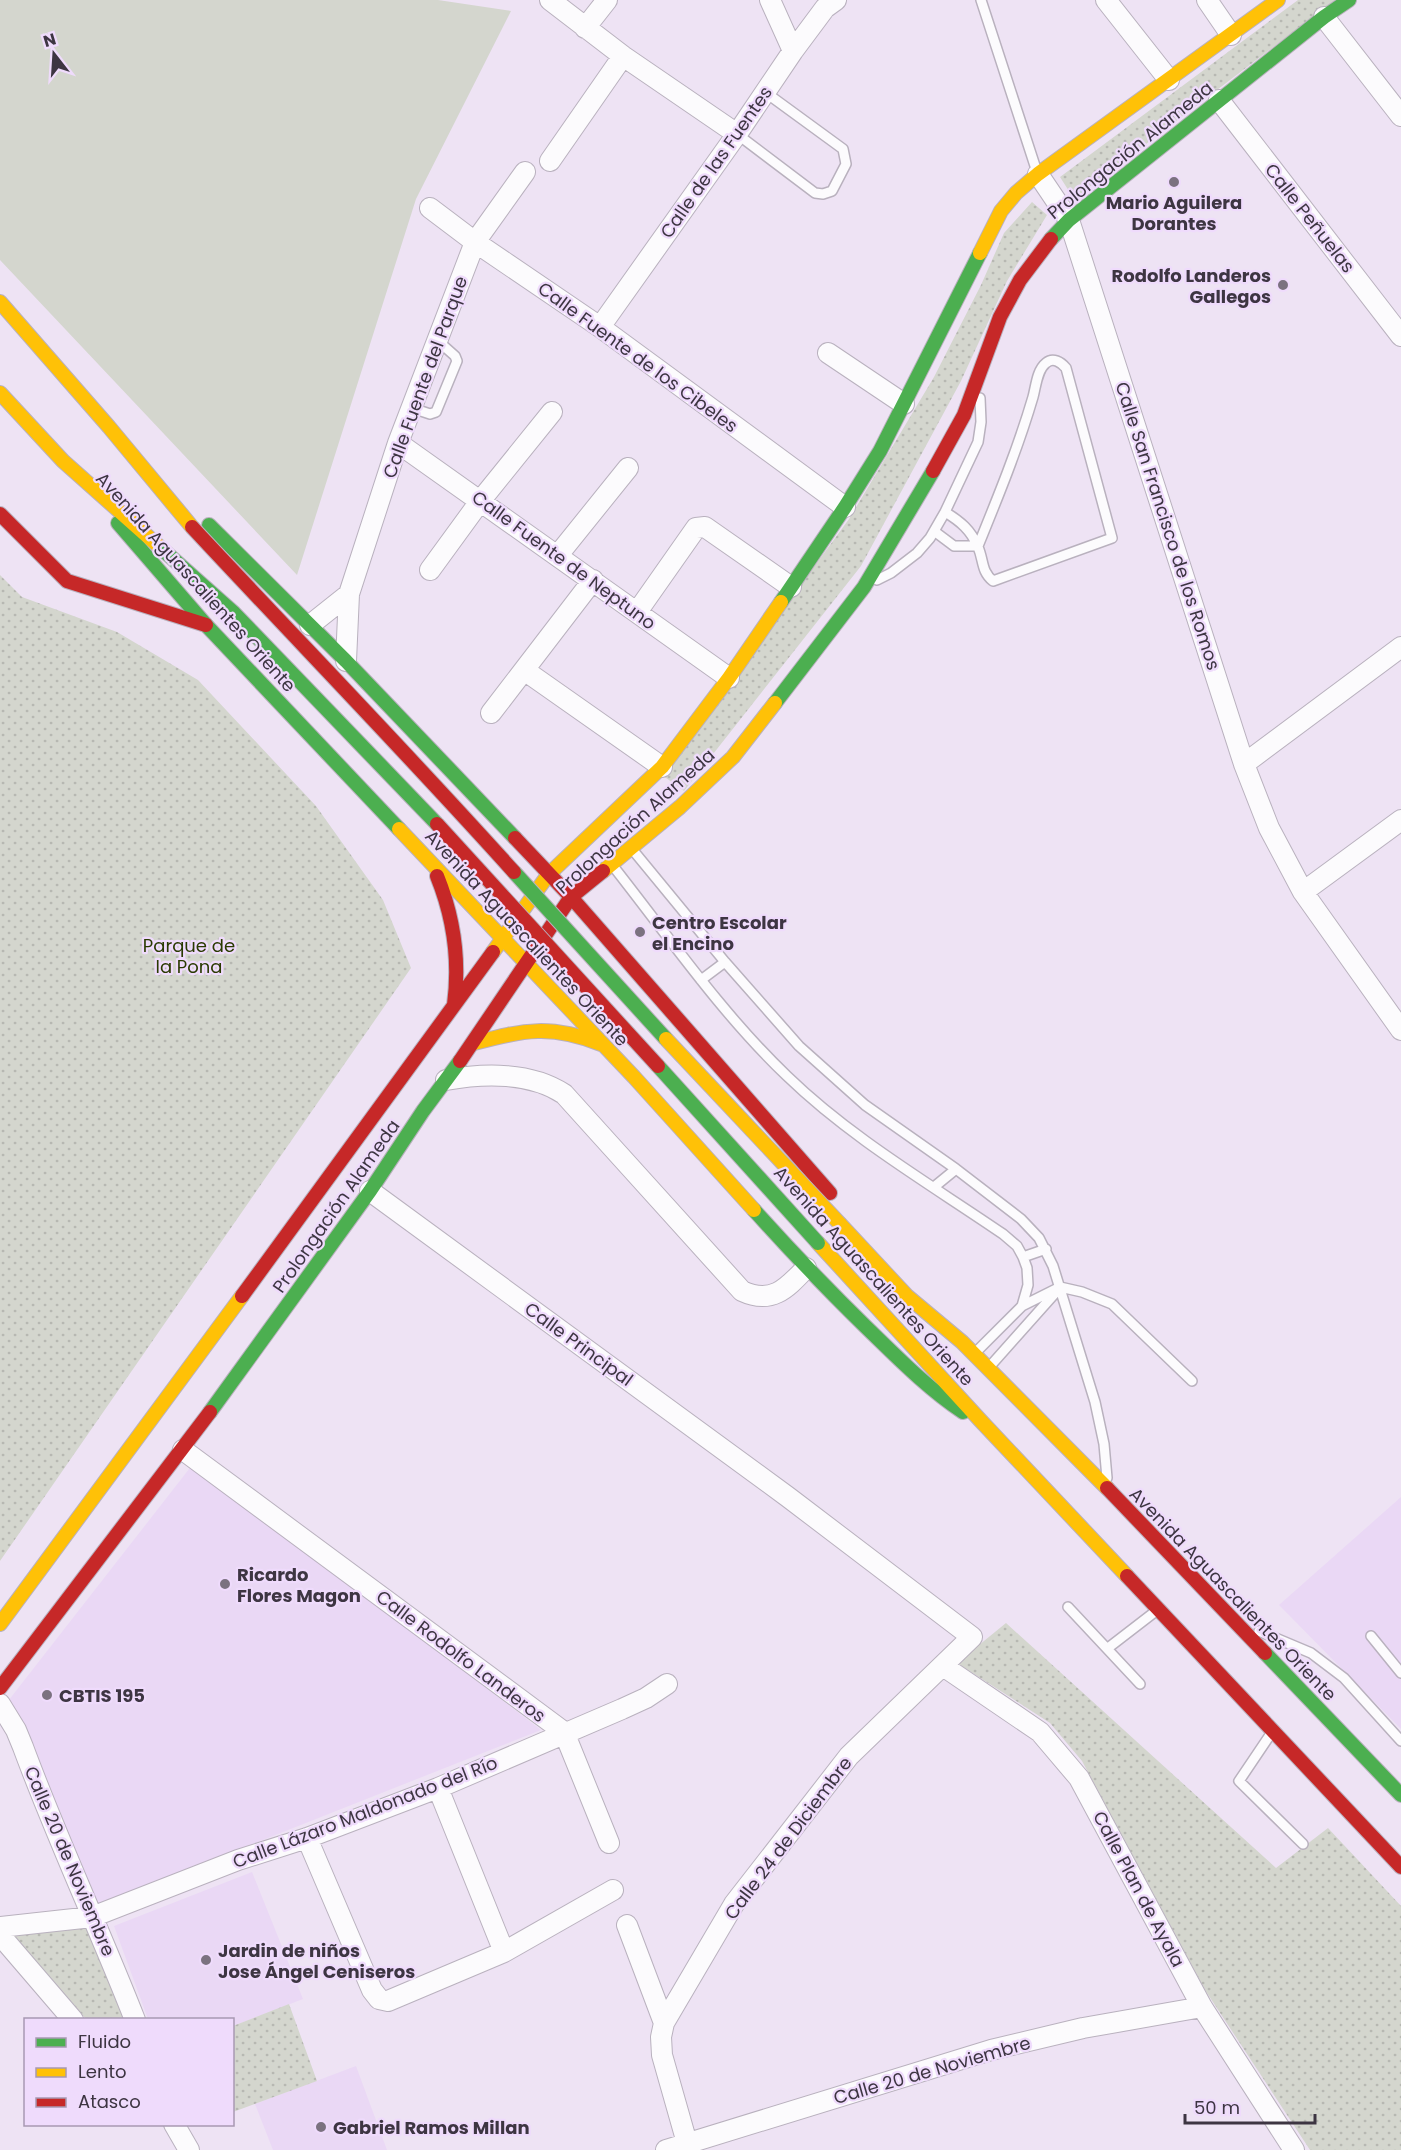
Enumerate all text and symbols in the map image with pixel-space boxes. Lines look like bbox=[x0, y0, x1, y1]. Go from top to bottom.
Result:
north arrow bbox=[24, 24, 84, 84]
text: N bbox=[41, 27, 59, 53]
street label: Prolongación Alameda bbox=[1042, 75, 1218, 225]
street label: Calle de las Fuentes bbox=[654, 81, 778, 243]
street label: Calle Peñuelas bbox=[1259, 158, 1361, 278]
marker: Mario Aguilera Dorantes bbox=[1167, 175, 1181, 189]
place label: Mario Aguilera Dorantes bbox=[1106, 190, 1242, 236]
place label: Rodolfo Landeros Gallegos bbox=[1112, 263, 1271, 309]
street label: Calle Fuente del Parque bbox=[377, 272, 473, 482]
street label: Calle Fuente de los Cibeles bbox=[533, 276, 743, 438]
marker: Rodolfo Landeros Gallegos bbox=[1276, 278, 1290, 292]
street label: Calle San Francisco de los Romos bbox=[1110, 379, 1226, 673]
street label: Avenida Aguascalientes Oriente bbox=[90, 467, 302, 697]
street label: Calle Fuente de Neptuno bbox=[467, 485, 661, 635]
street label: Prolongación Alameda bbox=[550, 743, 720, 899]
street label: Avenida Aguascalientes Oriente bbox=[420, 824, 634, 1052]
place label: Centro Escolar el Encino bbox=[652, 910, 787, 956]
marker: Centro Escolar el Encino bbox=[633, 925, 647, 939]
park label: Parque de la Pona bbox=[143, 933, 235, 979]
street label: Prolongación Alameda bbox=[267, 1114, 405, 1298]
street label: Avenida Aguascalientes Oriente bbox=[768, 1161, 980, 1391]
street label: Calle Principal bbox=[520, 1296, 638, 1392]
street label: Avenida Aguascalientes Oriente bbox=[1124, 1482, 1342, 1706]
place label: Ricardo Flores Magon bbox=[237, 1562, 361, 1608]
marker: Ricardo Flores Magon bbox=[218, 1577, 232, 1591]
street label: Calle Rodolfo Landeros bbox=[371, 1584, 551, 1728]
place label: CBTIS 195 bbox=[59, 1683, 145, 1708]
marker: CBTIS 195 bbox=[40, 1688, 54, 1702]
street label: Calle Lázaro Maldonado del Río bbox=[229, 1750, 501, 1874]
street label: Calle 24 de Diciembre bbox=[719, 1752, 857, 1924]
street label: Calle 20 de Noviembre bbox=[19, 1762, 121, 1960]
street label: Calle Plan de Ayala bbox=[1087, 1807, 1191, 1971]
place label: Jardin de niños Jose Ángel Ceniseros bbox=[218, 1938, 415, 1984]
marker: Jardin de niños Jose Ángel Ceniseros bbox=[199, 1953, 213, 1967]
legend bbox=[24, 2018, 234, 2126]
text: Fluido bbox=[78, 2029, 131, 2054]
street label: Calle 20 de Noviembre bbox=[831, 2030, 1033, 2110]
text: Lento bbox=[78, 2059, 127, 2084]
scale bar bbox=[1185, 2087, 1316, 2125]
text: Atasco bbox=[78, 2089, 141, 2114]
text: 50 m bbox=[1194, 2095, 1240, 2120]
place label: Gabriel Ramos Millan bbox=[333, 2115, 530, 2140]
marker: Gabriel Ramos Millan bbox=[314, 2120, 328, 2134]

